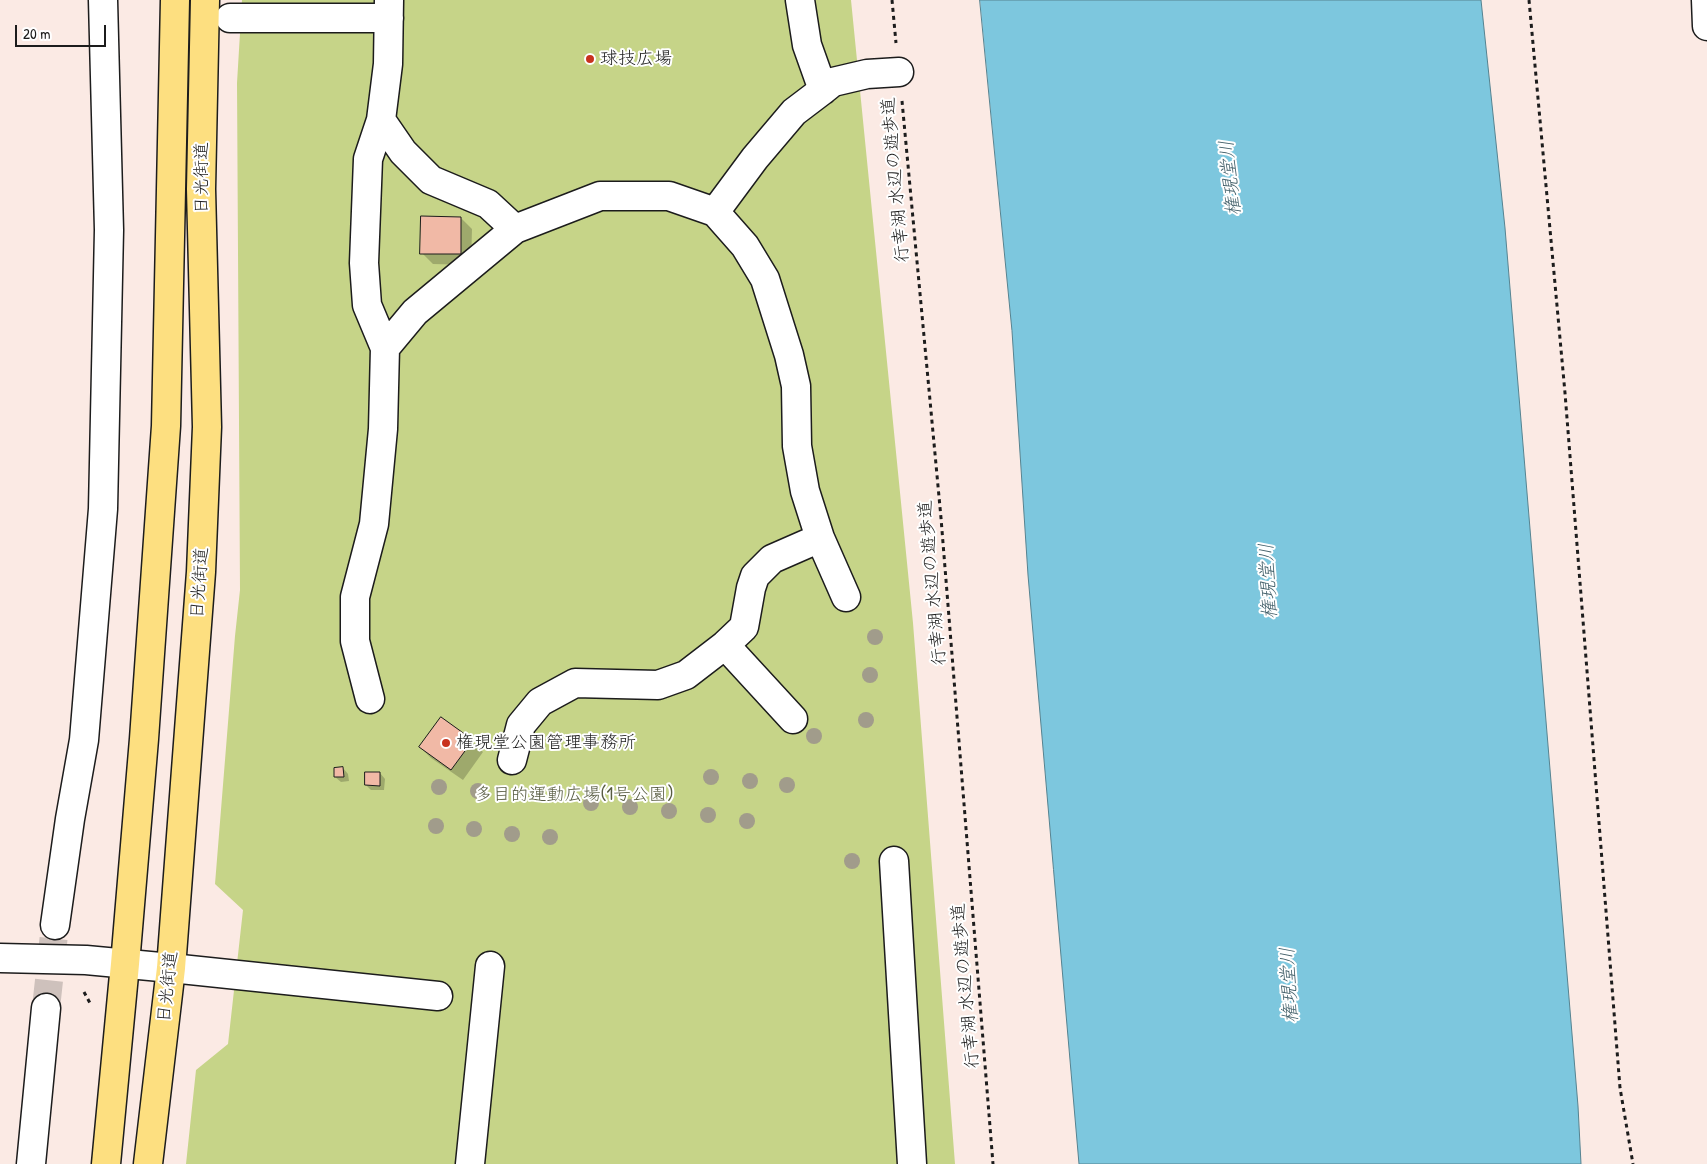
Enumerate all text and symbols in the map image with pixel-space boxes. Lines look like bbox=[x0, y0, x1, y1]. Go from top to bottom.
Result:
scale bar bbox=[18, 15, 109, 47]
text: 20 m bbox=[23, 23, 50, 44]
place label: 球技広場 bbox=[600, 48, 672, 70]
marker: 球技広場 bbox=[584, 53, 596, 65]
street label: 行幸湖 水辺の遊歩道 bbox=[878, 96, 914, 264]
water label: 権現堂川 bbox=[1216, 139, 1246, 217]
street label: 日光街道 bbox=[191, 142, 213, 214]
street label: 行幸湖 水辺の遊歩道 bbox=[915, 499, 951, 667]
water label: 権現堂川 bbox=[1256, 542, 1282, 620]
street label: 日光街道 bbox=[187, 546, 213, 620]
place label: 権現堂公園管理事務所 bbox=[456, 732, 636, 754]
marker: 権現堂公園管理事務所 bbox=[440, 737, 452, 749]
park label: 多目的運動広場(1号公園) bbox=[474, 784, 674, 806]
street label: 行幸湖 水辺の遊歩道 bbox=[948, 902, 984, 1070]
water label: 権現堂川 bbox=[1277, 946, 1303, 1024]
street label: 日光街道 bbox=[153, 950, 183, 1024]

